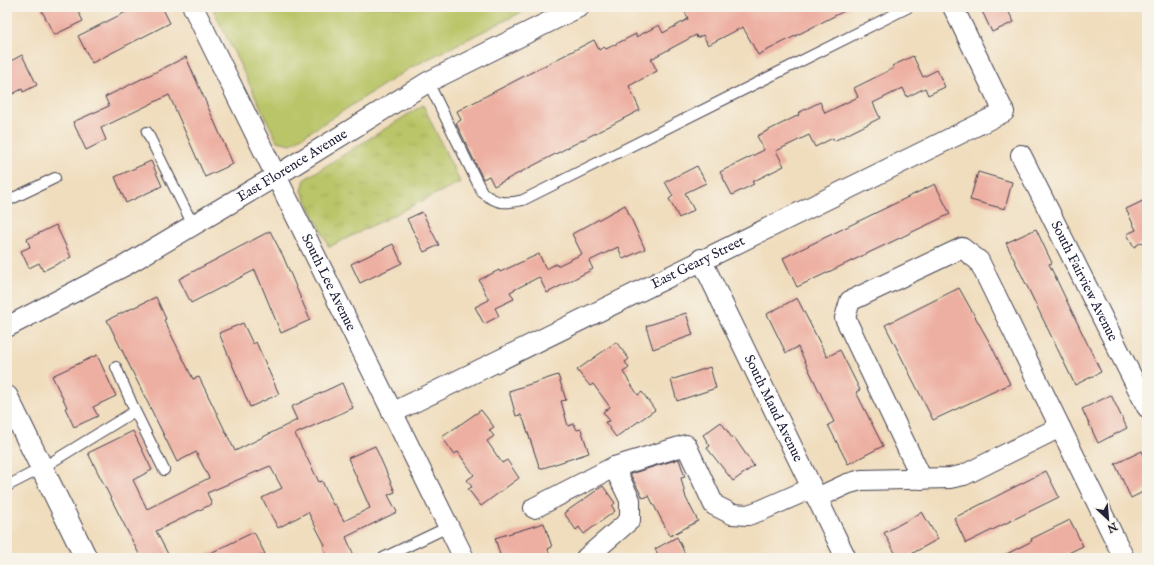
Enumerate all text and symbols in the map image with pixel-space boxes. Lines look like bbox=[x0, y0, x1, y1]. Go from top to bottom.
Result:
street label: East Florence Avenue bbox=[234, 125, 351, 206]
street label: South Fairview Avenue bbox=[1046, 218, 1122, 345]
street label: South Lee Avenue bbox=[297, 231, 360, 335]
street label: East Geary Street bbox=[648, 232, 748, 293]
street label: South Maud Avenue bbox=[740, 352, 807, 465]
north arrow bbox=[1088, 499, 1128, 539]
text: N bbox=[1104, 518, 1120, 536]

